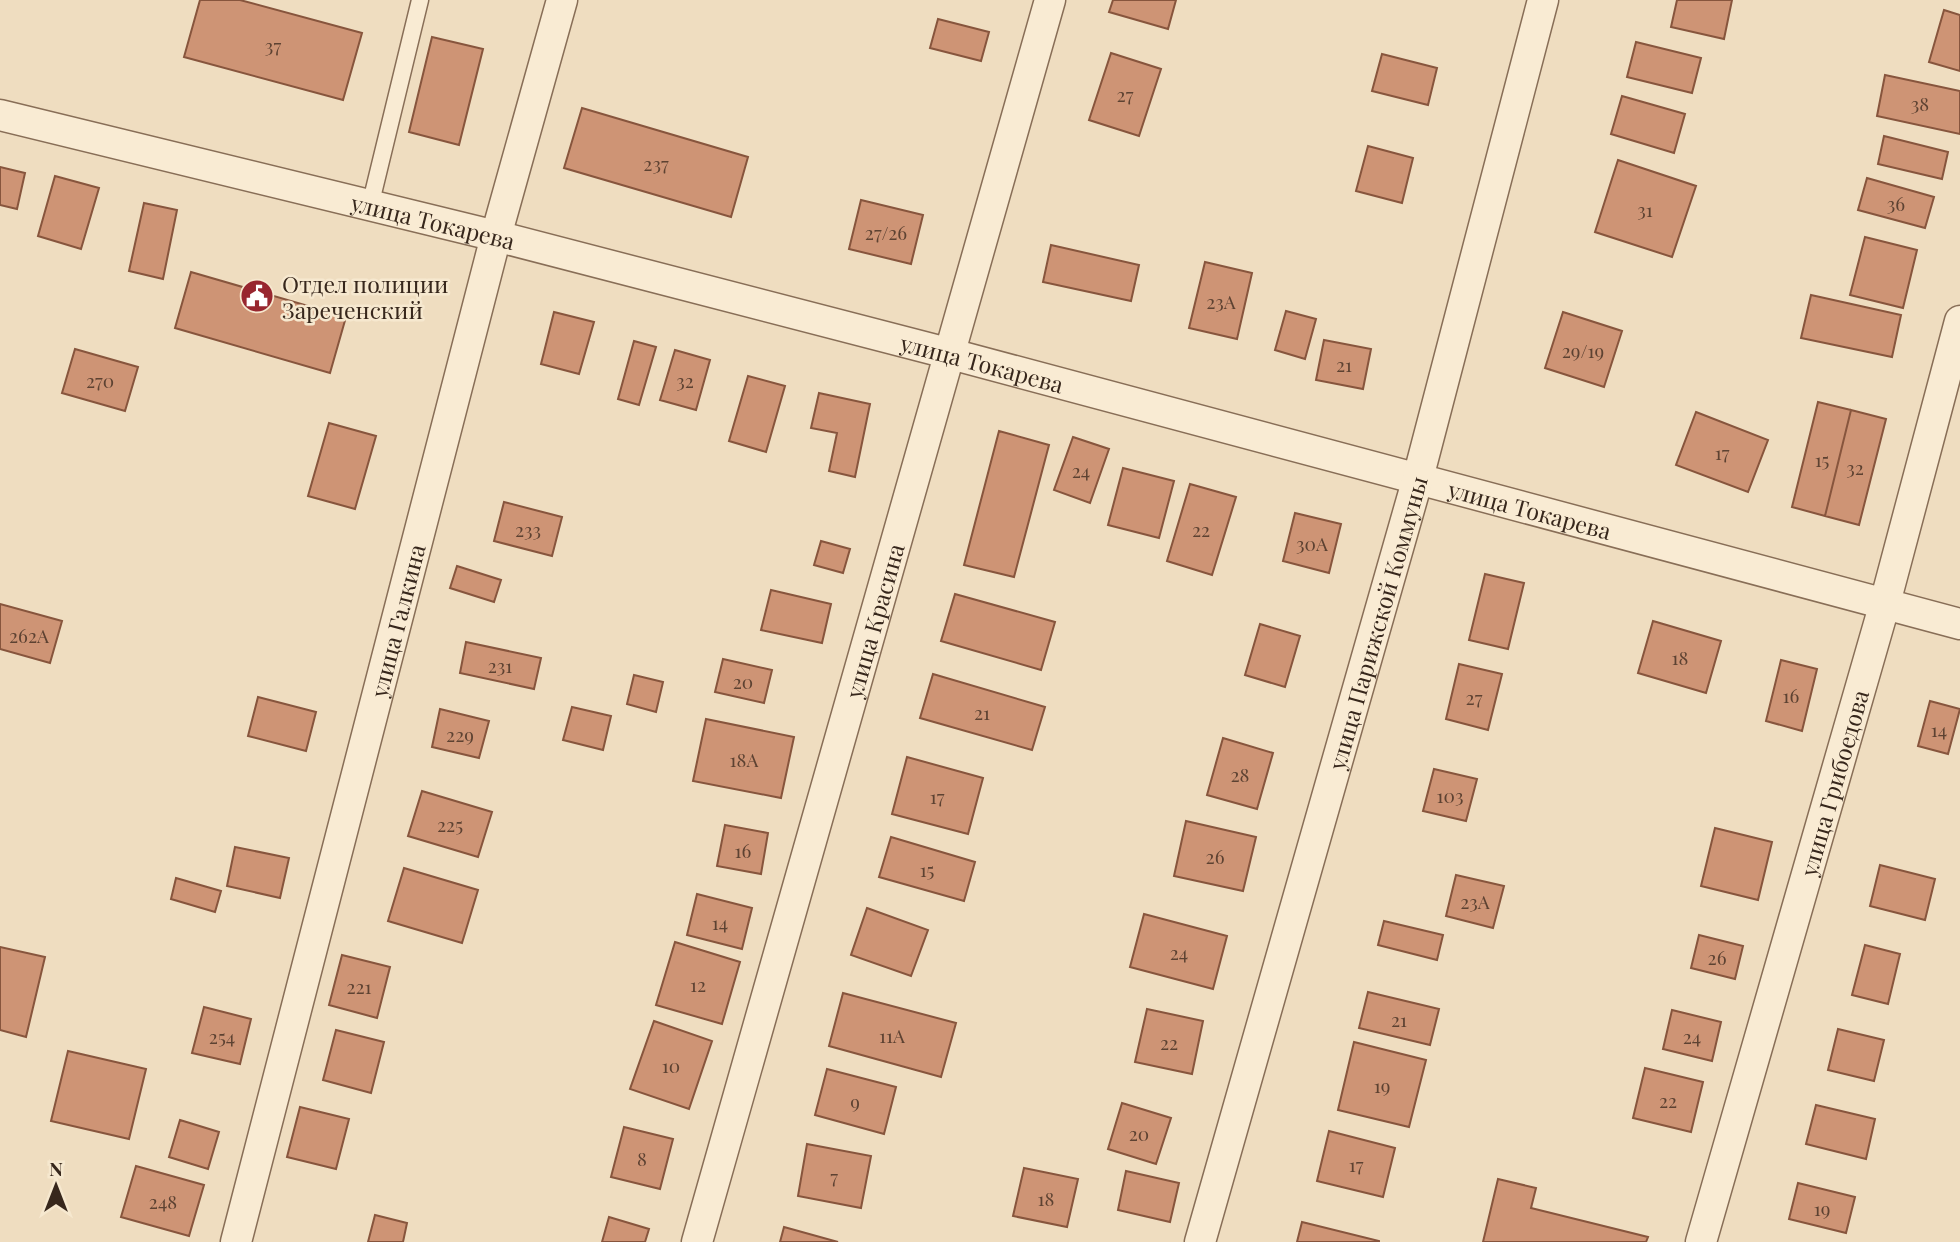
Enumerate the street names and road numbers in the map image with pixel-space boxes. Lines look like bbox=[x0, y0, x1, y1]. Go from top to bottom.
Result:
street label: улица Токарева bbox=[347, 186, 519, 256]
street label: улица Токарева bbox=[896, 326, 1068, 399]
street label: улица Парижской Коммуны bbox=[1320, 472, 1433, 774]
street label: улица Токарева bbox=[1444, 472, 1615, 546]
street label: улица Красина bbox=[837, 539, 910, 702]
street label: улица Галкина bbox=[362, 540, 431, 701]
street label: улица Грибоедова bbox=[1791, 685, 1875, 880]

